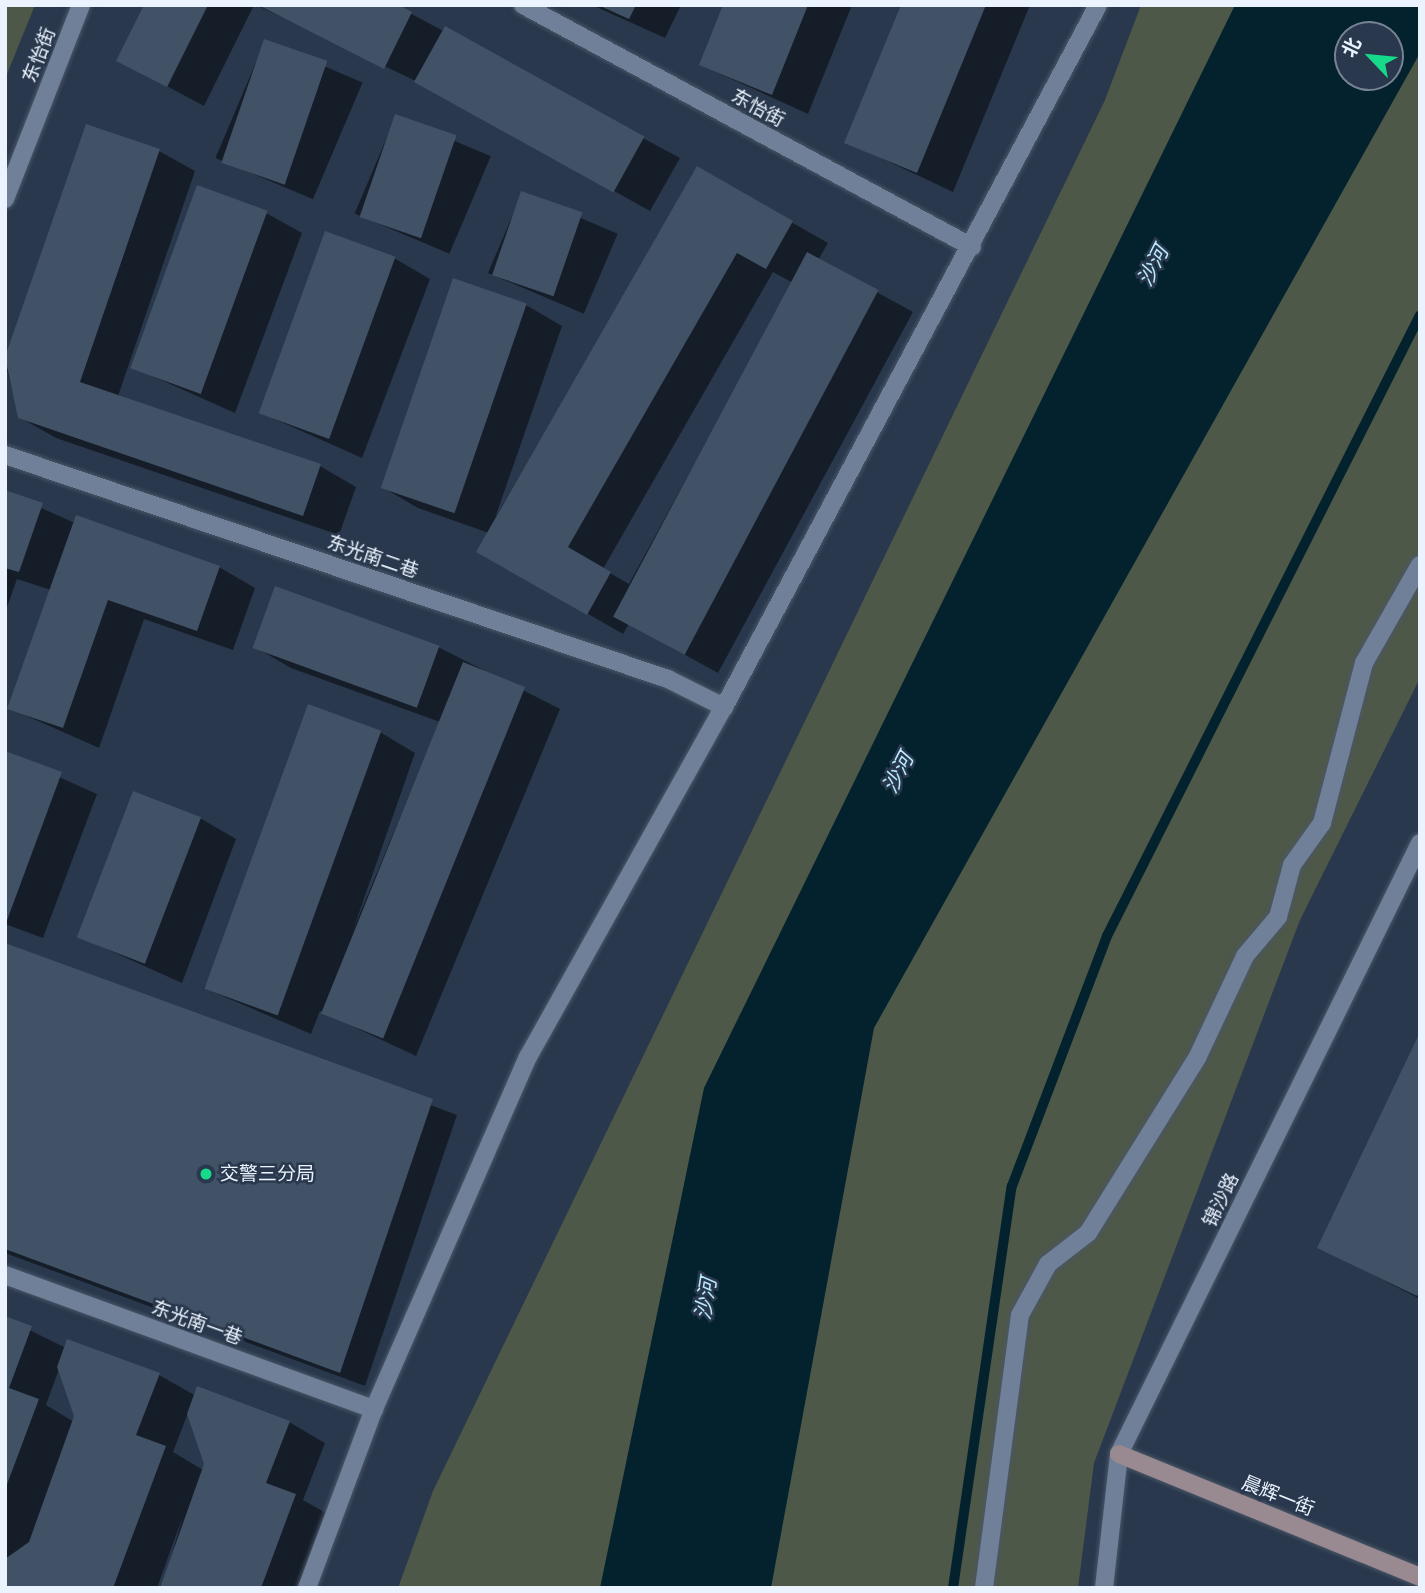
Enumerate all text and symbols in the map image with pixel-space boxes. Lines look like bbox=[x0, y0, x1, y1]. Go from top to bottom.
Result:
north arrow bbox=[1334, 21, 1404, 91]
street label: 东怡街 bbox=[18, 24, 60, 86]
text: 北 bbox=[1337, 34, 1366, 61]
street label: 东怡街 bbox=[727, 85, 789, 131]
water label: 沙河 bbox=[1132, 242, 1174, 290]
street label: 东光南二巷 bbox=[324, 531, 422, 583]
water label: 沙河 bbox=[877, 749, 919, 797]
place label: 交警三分局 bbox=[220, 1163, 315, 1185]
marker: 交警三分局 bbox=[198, 1166, 214, 1182]
street label: 锦沙路 bbox=[1198, 1169, 1244, 1231]
water label: 沙河 bbox=[690, 1276, 722, 1322]
street label: 东光南一巷 bbox=[148, 1296, 246, 1350]
street label: 晨辉一街 bbox=[1238, 1471, 1318, 1521]

